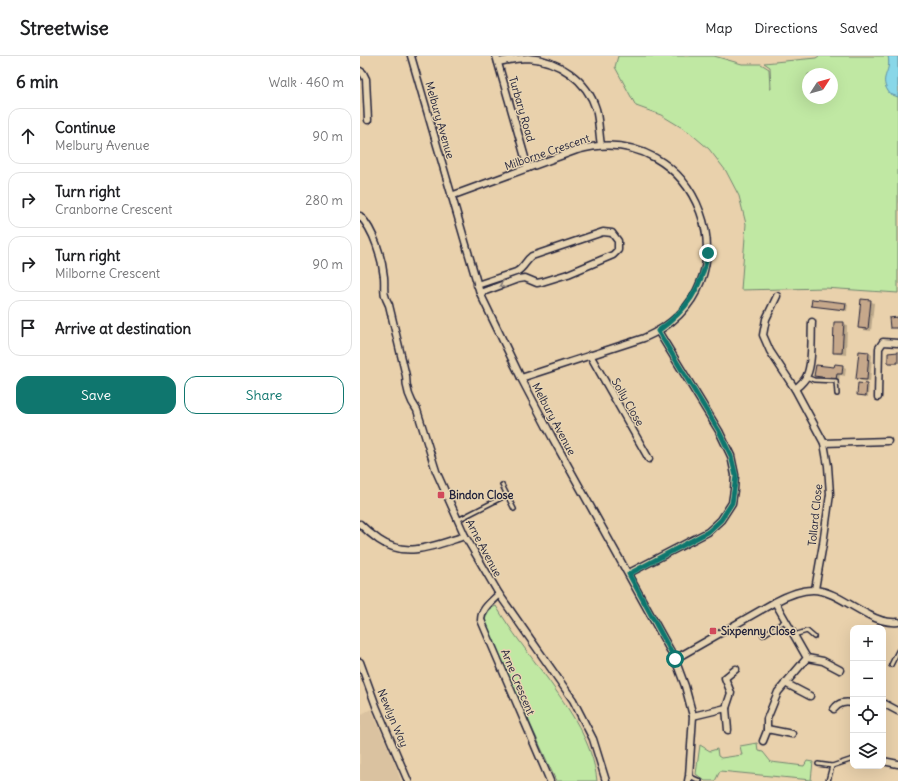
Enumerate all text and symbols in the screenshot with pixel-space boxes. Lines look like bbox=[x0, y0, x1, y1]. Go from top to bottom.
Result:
text: Streetwise bbox=[20, 16, 109, 40]
text: Map bbox=[705, 19, 732, 37]
text: Directions bbox=[754, 19, 818, 37]
text: Saved bbox=[840, 19, 878, 37]
north arrow bbox=[802, 68, 838, 104]
text: 6 min bbox=[16, 71, 58, 93]
text: Walk · 460 m bbox=[269, 74, 344, 91]
street label: Turbary Road bbox=[506, 75, 538, 144]
street label: Melbury Avenue bbox=[422, 80, 458, 160]
text: Continue bbox=[55, 118, 116, 137]
icon: ahead bbox=[17, 125, 39, 147]
text: 90 m bbox=[312, 128, 343, 145]
street label: Milborne Crescent bbox=[503, 131, 592, 173]
text: Melbury Avenue bbox=[55, 137, 150, 154]
text: Turn right bbox=[55, 182, 120, 201]
icon: right bbox=[17, 189, 39, 211]
text: 280 m bbox=[305, 192, 343, 209]
text: Cranborne Crescent bbox=[55, 201, 173, 218]
route end bbox=[699, 244, 717, 262]
text: Turn right bbox=[55, 246, 120, 265]
icon: right bbox=[17, 253, 39, 275]
text: 90 m bbox=[312, 256, 343, 273]
text: Milborne Crescent bbox=[55, 265, 160, 282]
one-way arrow bbox=[499, 280, 506, 288]
icon: arrive bbox=[17, 317, 39, 339]
text: Arrive at destination bbox=[55, 319, 191, 338]
button: Save bbox=[16, 376, 176, 414]
button: Share bbox=[184, 376, 344, 414]
street label: Solly Close bbox=[609, 376, 647, 428]
street label: Melbury Avenue bbox=[529, 380, 579, 458]
street label: Tollard Close bbox=[805, 483, 825, 547]
place label: Bindon Close bbox=[449, 488, 514, 502]
marker: Bindon Close bbox=[436, 490, 446, 500]
street label: Arne Avenue bbox=[463, 517, 505, 579]
place label: Sixpenny Close bbox=[721, 624, 796, 639]
map controls bbox=[850, 625, 886, 769]
button: + bbox=[850, 625, 886, 661]
marker: Sixpenny Close bbox=[708, 626, 718, 636]
street label: Arne Crescent bbox=[498, 647, 538, 717]
route start bbox=[666, 650, 684, 668]
button: − bbox=[850, 661, 886, 697]
street label: Newlyn Way bbox=[374, 687, 412, 749]
button: locate bbox=[850, 697, 886, 733]
button: layers bbox=[850, 733, 886, 769]

